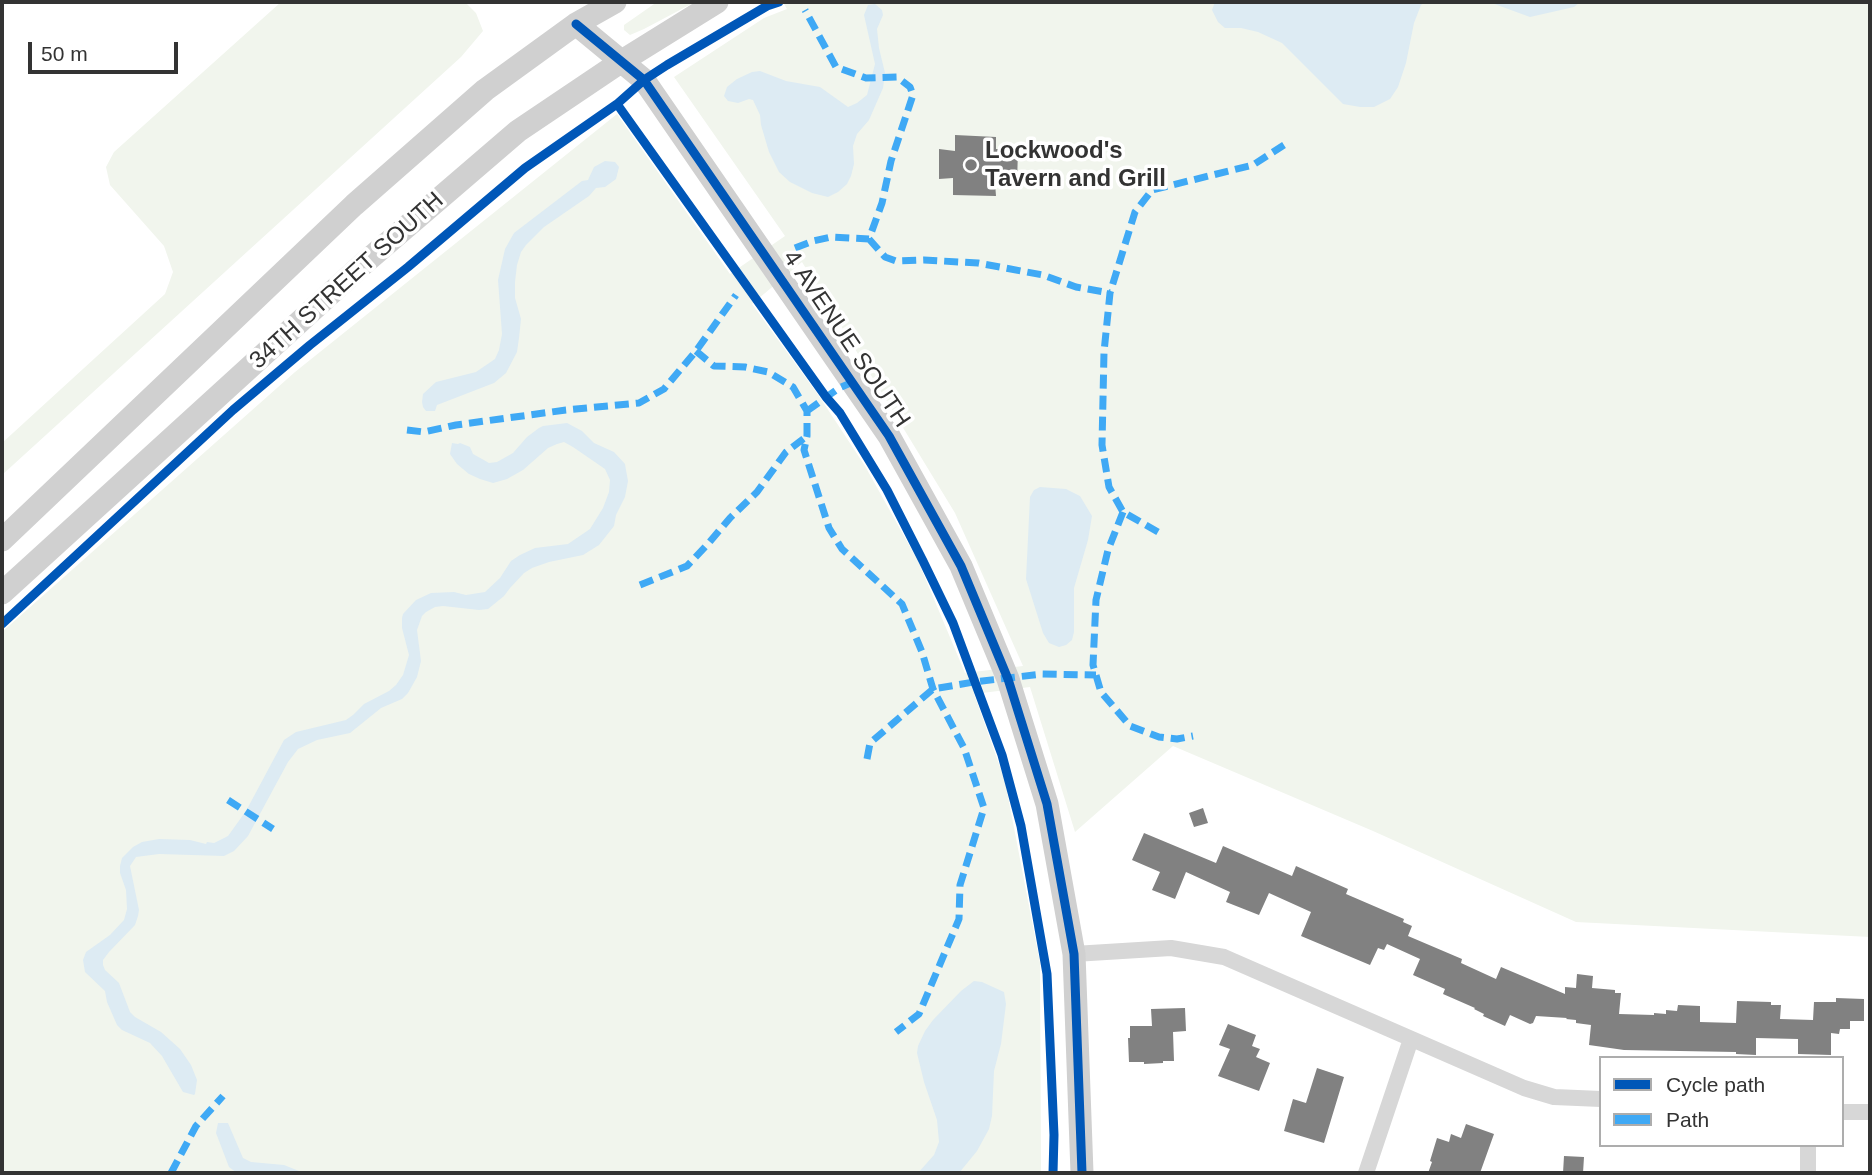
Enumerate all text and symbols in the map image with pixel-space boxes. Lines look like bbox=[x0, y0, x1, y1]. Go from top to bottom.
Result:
scale bar bbox=[32, 28, 182, 72]
text: 50 m bbox=[41, 42, 88, 65]
place label: Lockwood's Tavern and Grill bbox=[985, 137, 1166, 193]
marker: Lockwood's Tavern and Grill bbox=[963, 157, 979, 173]
street label: 34TH STREET SOUTH bbox=[244, 186, 450, 376]
street label: 4 AVENUE SOUTH bbox=[776, 245, 916, 433]
legend bbox=[1599, 1056, 1844, 1147]
text: Cycle path bbox=[1666, 1073, 1765, 1096]
text: Path bbox=[1666, 1108, 1709, 1131]

